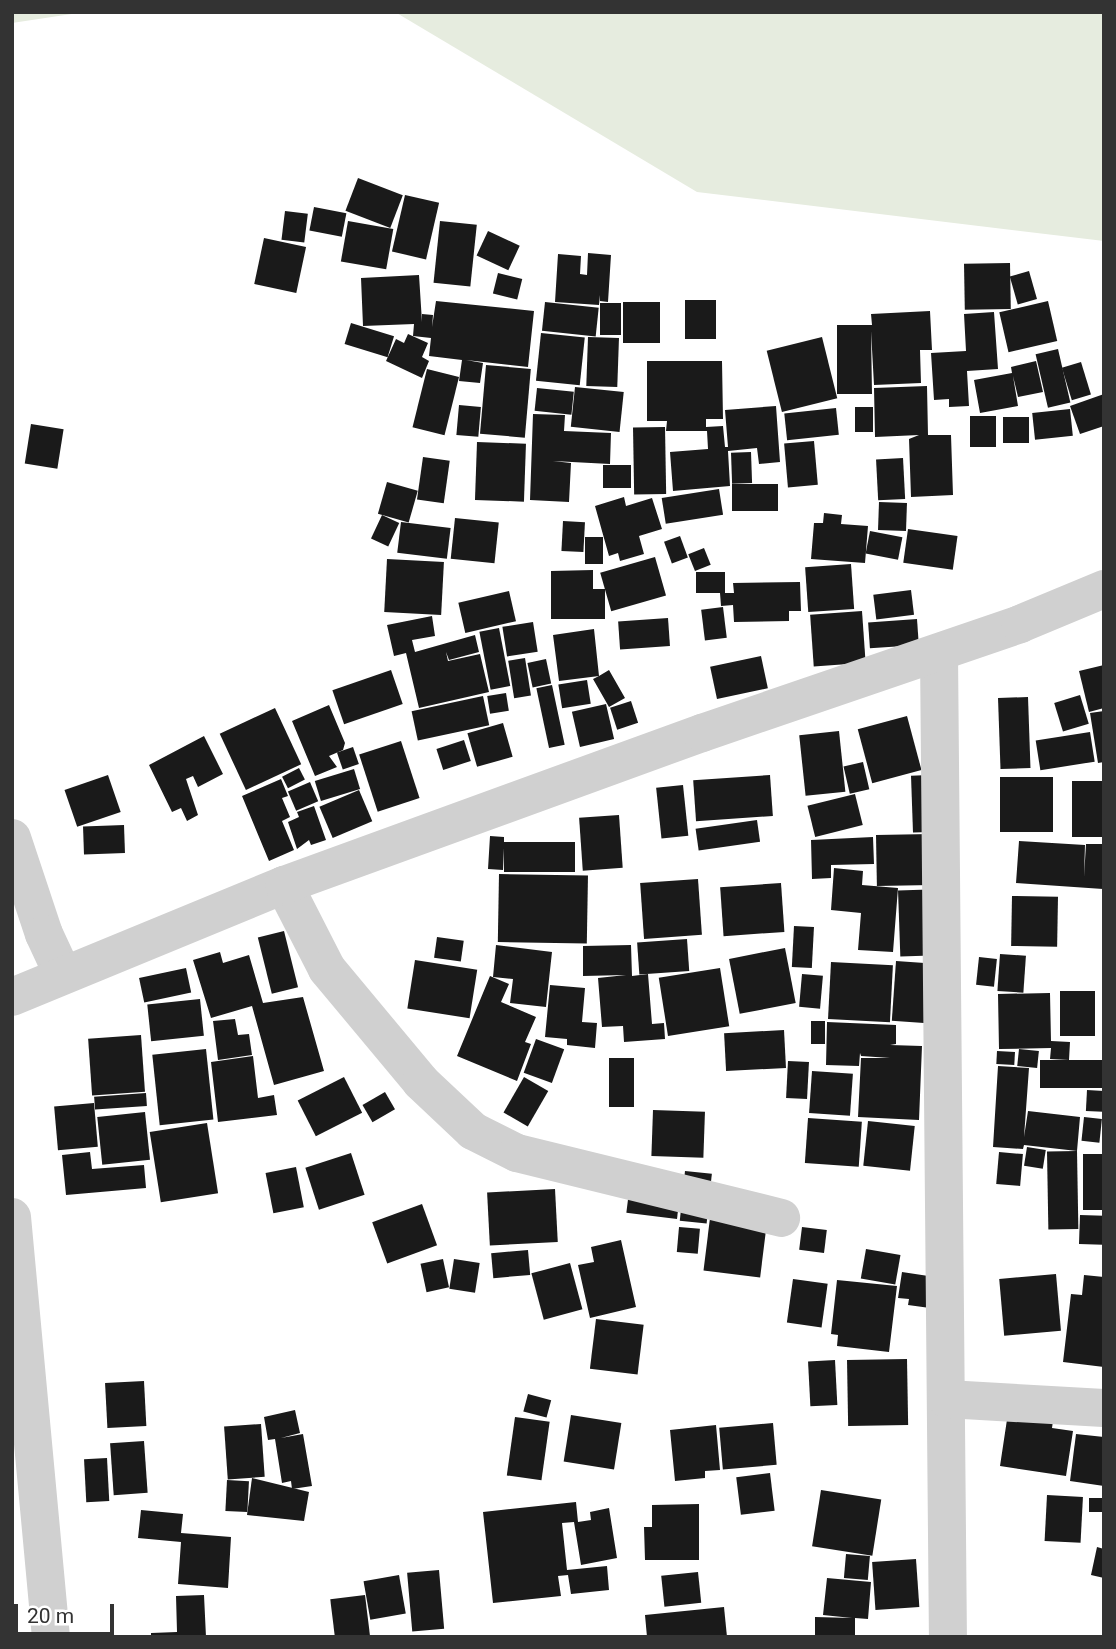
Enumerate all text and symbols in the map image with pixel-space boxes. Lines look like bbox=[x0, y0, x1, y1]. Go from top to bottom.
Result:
scale bar bbox=[18, 1590, 117, 1634]
text: 20 m bbox=[27, 1604, 74, 1628]

